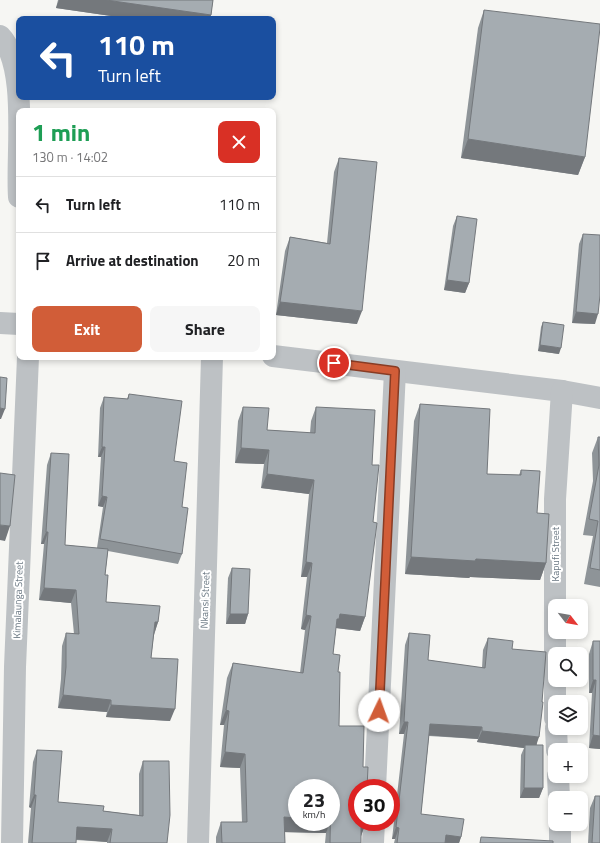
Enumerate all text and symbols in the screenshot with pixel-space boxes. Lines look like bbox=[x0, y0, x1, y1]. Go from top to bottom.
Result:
text: 110 m bbox=[98, 23, 175, 66]
icon: left bbox=[32, 32, 84, 84]
text: Turn left bbox=[98, 62, 161, 89]
text: 1 min bbox=[32, 114, 90, 150]
button: close bbox=[218, 121, 260, 163]
text: 130 m · 14:02 bbox=[32, 147, 108, 167]
text: Turn left bbox=[66, 193, 121, 216]
text: 110 m bbox=[219, 193, 260, 216]
icon: left bbox=[32, 194, 54, 216]
text: Arrive at destination bbox=[66, 249, 199, 272]
text: 20 m bbox=[227, 249, 260, 272]
icon: arrive bbox=[32, 250, 54, 272]
button: Exit bbox=[32, 306, 142, 352]
button: Share bbox=[150, 306, 260, 352]
pin bbox=[317, 346, 351, 380]
icon: arrive bbox=[323, 352, 345, 374]
street label: Kapufi Street bbox=[548, 526, 563, 581]
street label: Kimalaunga Street bbox=[9, 561, 27, 639]
street label: Nkansi Street bbox=[197, 571, 214, 629]
north arrow bbox=[548, 599, 588, 639]
map controls bbox=[548, 599, 588, 831]
button: search bbox=[548, 647, 588, 687]
position arrow bbox=[358, 690, 400, 732]
button: layers bbox=[548, 695, 588, 735]
button: + bbox=[548, 743, 588, 783]
speed limit sign: 30 bbox=[348, 779, 400, 831]
text: 23 bbox=[303, 784, 325, 815]
button: − bbox=[548, 791, 588, 831]
text: km/h bbox=[303, 807, 325, 822]

